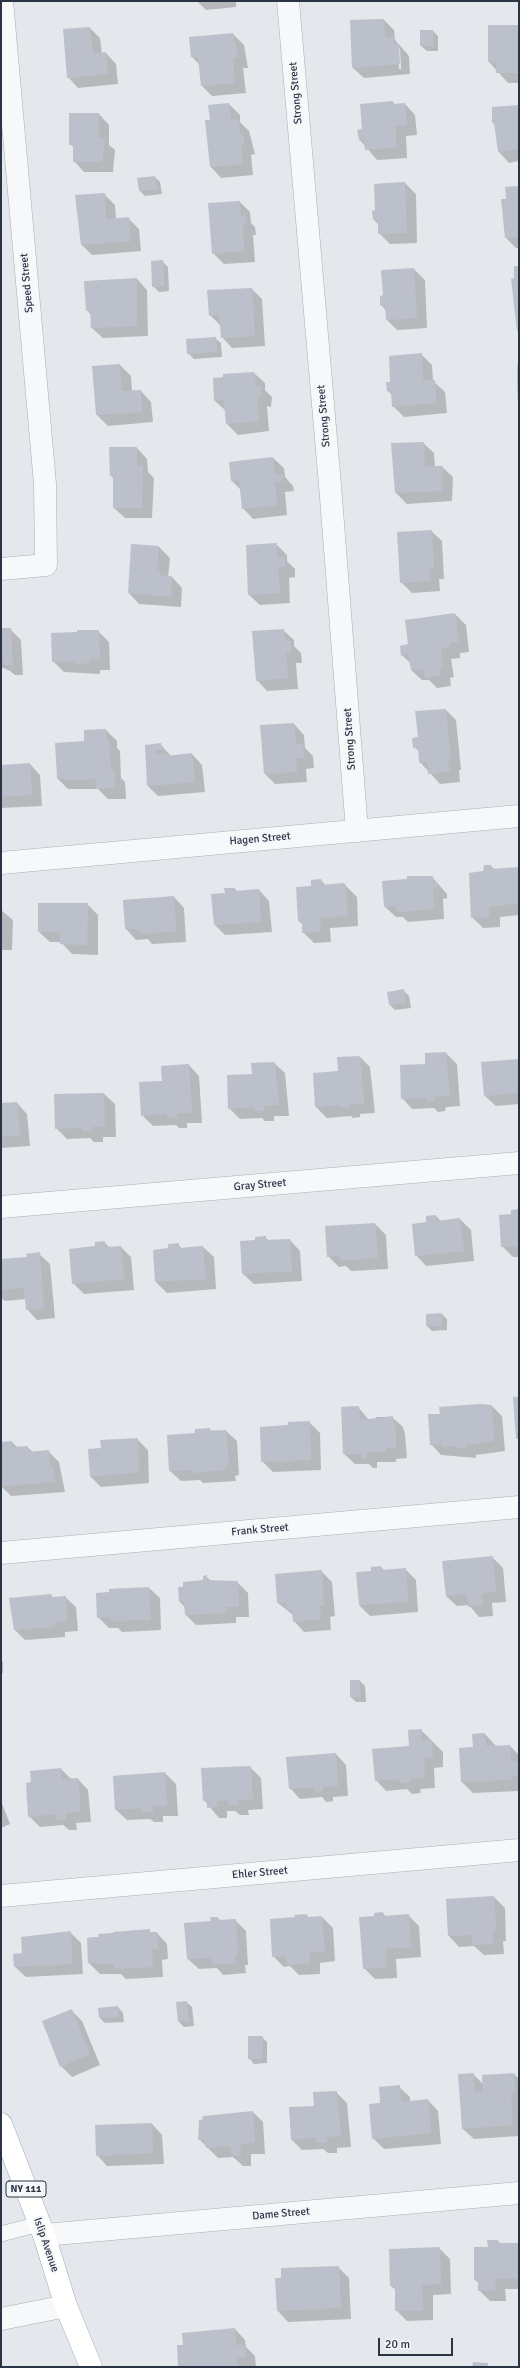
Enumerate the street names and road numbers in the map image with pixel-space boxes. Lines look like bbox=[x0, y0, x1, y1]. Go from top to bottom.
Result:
street label: Strong Street bbox=[287, 61, 305, 125]
street label: Speed Street bbox=[18, 253, 36, 313]
street label: Strong Street bbox=[315, 384, 333, 448]
street label: Strong Street bbox=[341, 707, 359, 771]
street label: Hagen Street bbox=[229, 830, 291, 848]
street label: Gray Street bbox=[233, 1176, 287, 1194]
street label: Frank Street bbox=[231, 1521, 289, 1539]
street label: Ehler Street bbox=[232, 1864, 288, 1882]
road number: NY 111 bbox=[6, 2181, 46, 2197]
street label: Dame Street bbox=[252, 2205, 310, 2223]
street label: Islip Avenue bbox=[31, 2216, 61, 2274]

